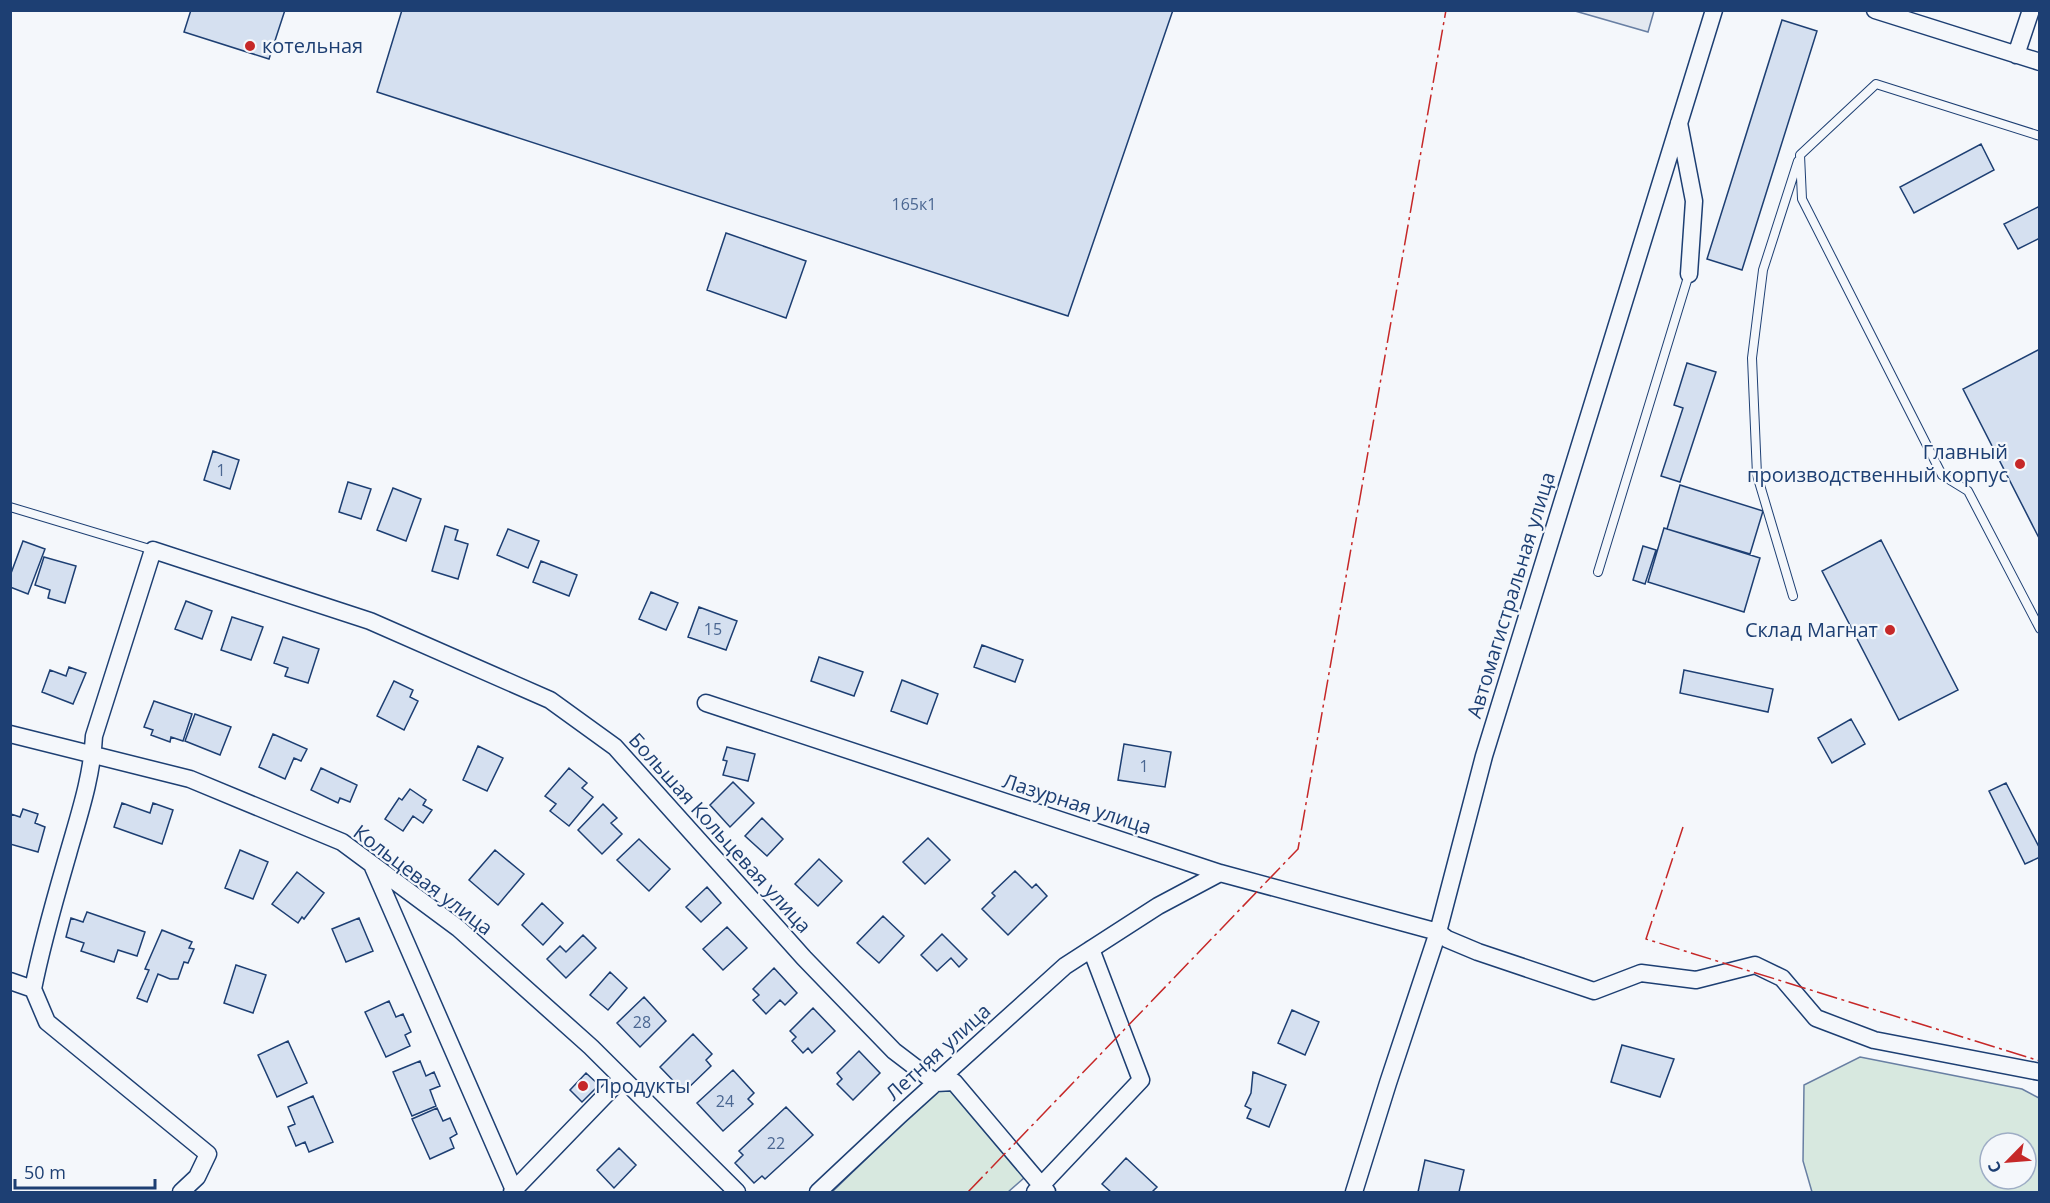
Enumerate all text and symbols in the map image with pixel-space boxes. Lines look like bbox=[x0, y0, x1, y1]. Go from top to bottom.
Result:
place label: котельная bbox=[262, 32, 363, 59]
marker: котельная bbox=[243, 39, 257, 53]
house number: 165к1 bbox=[892, 193, 936, 215]
place label: Главный производственный корпус bbox=[1747, 438, 2008, 488]
marker: Главный производственный корпус bbox=[2013, 457, 2027, 471]
house number: 1 bbox=[216, 459, 226, 481]
street label: Автомагистральная улица bbox=[1460, 468, 1561, 721]
place label: Склад Магнат bbox=[1745, 616, 1878, 643]
house number: 15 bbox=[704, 618, 722, 640]
marker: Склад Магнат bbox=[1883, 623, 1897, 637]
street label: Большая Кольцевая улица bbox=[623, 727, 818, 939]
house number: 1 bbox=[1139, 755, 1149, 777]
street label: Лазурная улица bbox=[999, 767, 1155, 840]
street label: Кольцевая улица bbox=[348, 818, 498, 941]
street label: Летняя улица bbox=[879, 997, 996, 1106]
house number: 28 bbox=[633, 1011, 651, 1033]
place label: Продукты bbox=[595, 1072, 690, 1099]
marker: Продукты bbox=[576, 1079, 590, 1093]
house number: 24 bbox=[716, 1090, 734, 1112]
north arrow bbox=[1978, 1131, 2038, 1191]
house number: 22 bbox=[767, 1132, 785, 1154]
scale bar bbox=[15, 1152, 154, 1190]
text: С bbox=[1982, 1158, 2007, 1177]
text: 50 m bbox=[24, 1160, 66, 1184]

